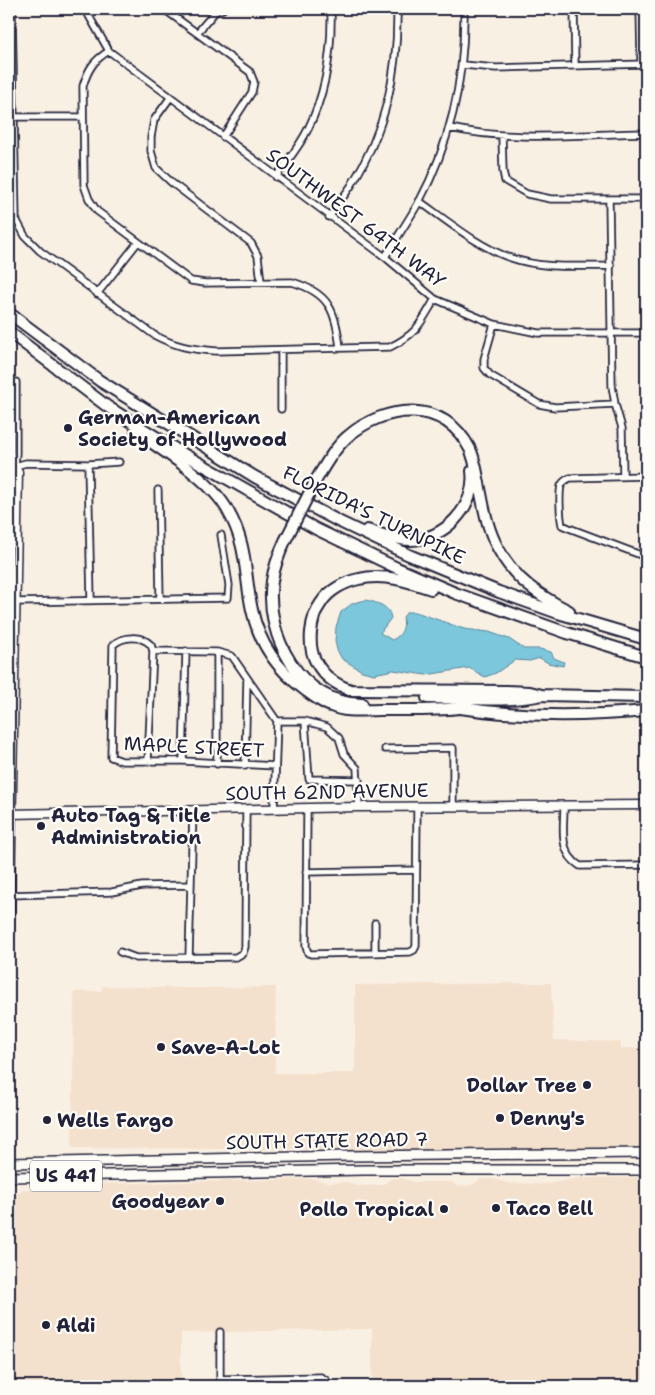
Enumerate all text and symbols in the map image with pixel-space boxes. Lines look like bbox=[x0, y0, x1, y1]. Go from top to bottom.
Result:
street label: SOUTHWEST 64TH WAY bbox=[261, 142, 451, 294]
place label: German-American Society of Hollywood bbox=[78, 405, 287, 452]
marker: German-American Society of Hollywood bbox=[62, 422, 74, 434]
street label: FLORIDA'S TURNPIKE bbox=[279, 460, 470, 570]
street label: MAPLE STREET bbox=[123, 731, 265, 763]
street label: SOUTH 62ND AVENUE bbox=[225, 778, 429, 806]
place label: Auto Tag & Title Administration bbox=[51, 803, 211, 850]
marker: Auto Tag & Title Administration bbox=[35, 820, 47, 832]
place label: Save-A-Lot bbox=[171, 1035, 280, 1060]
marker: Save-A-Lot bbox=[155, 1041, 167, 1053]
place label: Dollar Tree bbox=[466, 1073, 577, 1098]
marker: Dollar Tree bbox=[581, 1079, 593, 1091]
place label: Denny's bbox=[510, 1106, 585, 1131]
place label: Wells Fargo bbox=[57, 1108, 174, 1133]
marker: Denny's bbox=[494, 1112, 506, 1124]
marker: Wells Fargo bbox=[41, 1114, 53, 1126]
street label: SOUTH STATE ROAD 7 bbox=[226, 1127, 428, 1155]
road number: US 441 bbox=[30, 1160, 102, 1192]
place label: Goodyear bbox=[111, 1189, 210, 1214]
marker: Goodyear bbox=[214, 1195, 226, 1207]
place label: Taco Bell bbox=[506, 1196, 594, 1221]
place label: Pollo Tropical bbox=[299, 1197, 434, 1222]
marker: Taco Bell bbox=[490, 1202, 502, 1214]
marker: Pollo Tropical bbox=[438, 1203, 450, 1215]
place label: Aldi bbox=[56, 1313, 96, 1338]
marker: Aldi bbox=[40, 1319, 52, 1331]

